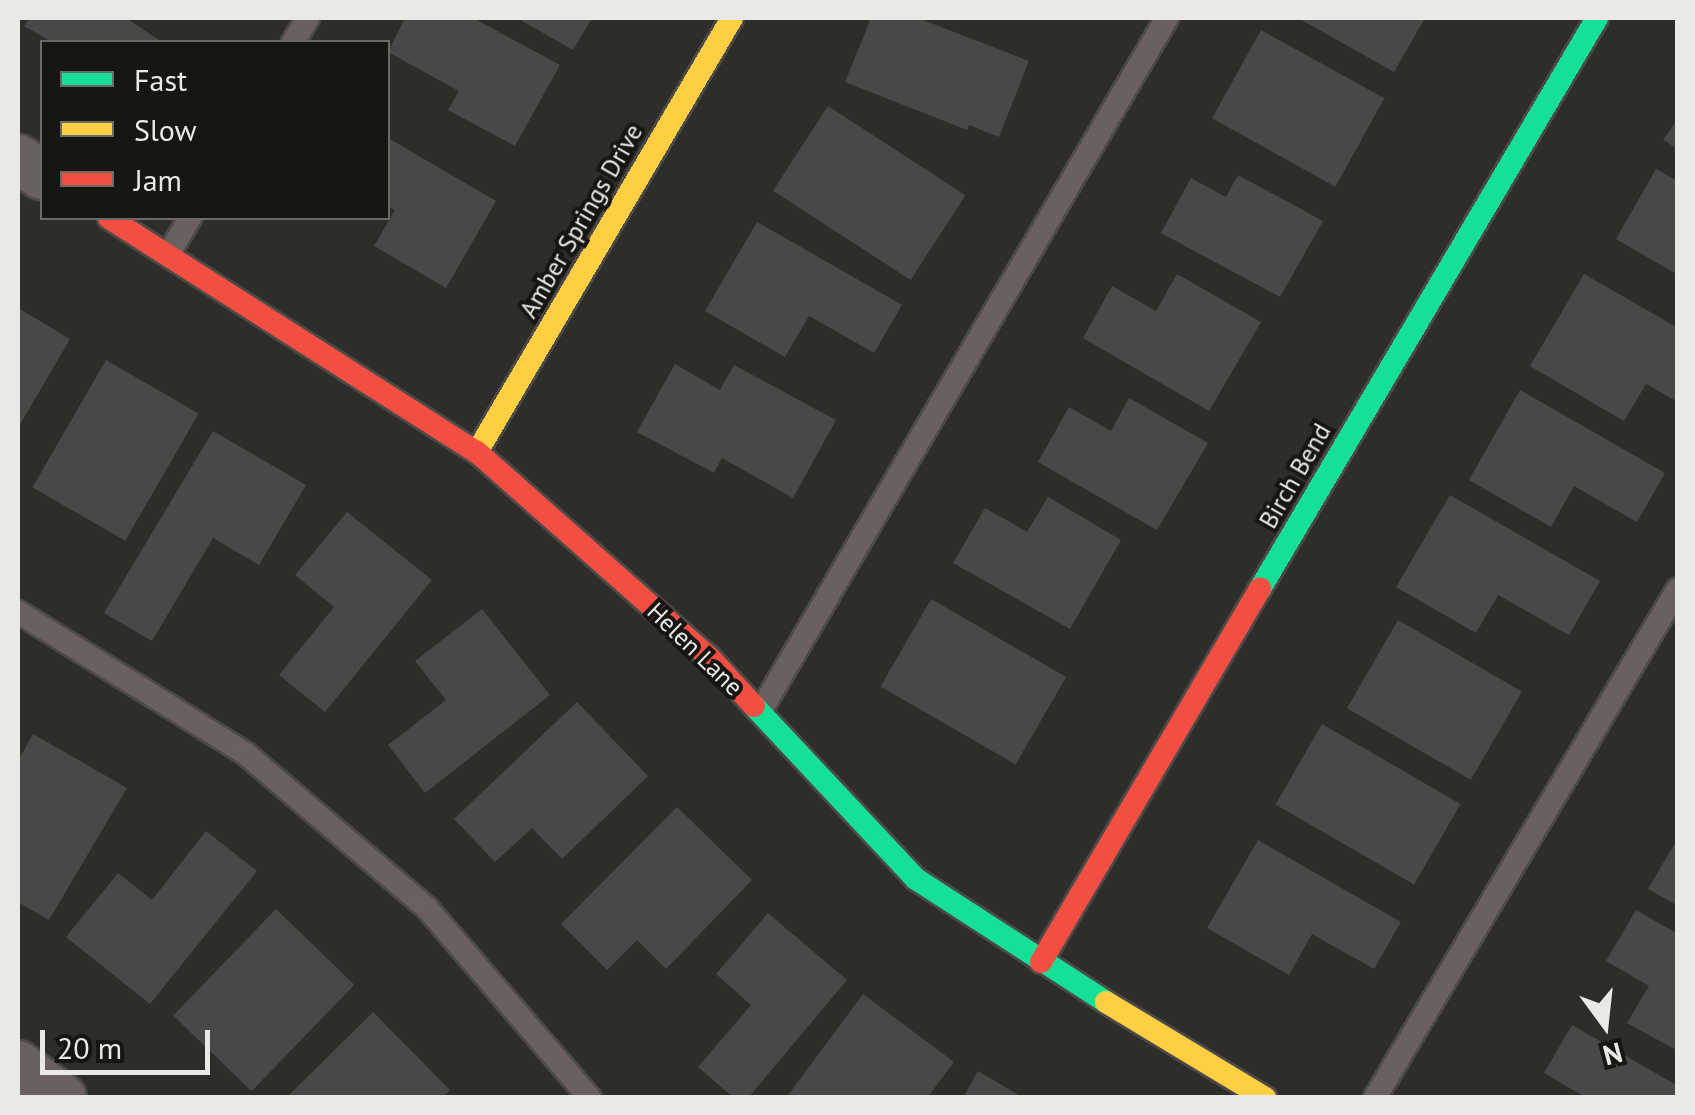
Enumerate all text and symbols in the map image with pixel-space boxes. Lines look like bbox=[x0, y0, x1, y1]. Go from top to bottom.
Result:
legend bbox=[40, 40, 390, 220]
text: Fast bbox=[134, 60, 187, 99]
text: Slow bbox=[134, 110, 197, 149]
street label: Amber Springs Drive bbox=[513, 119, 649, 323]
text: Jam bbox=[134, 160, 182, 199]
street label: Birch Bend bbox=[1253, 418, 1337, 534]
street label: Helen Lane bbox=[641, 596, 749, 702]
north arrow bbox=[1555, 975, 1655, 1075]
scale bar bbox=[45, 1010, 215, 1072]
text: 20 m bbox=[57, 1028, 122, 1067]
text: N bbox=[1599, 1034, 1627, 1075]

